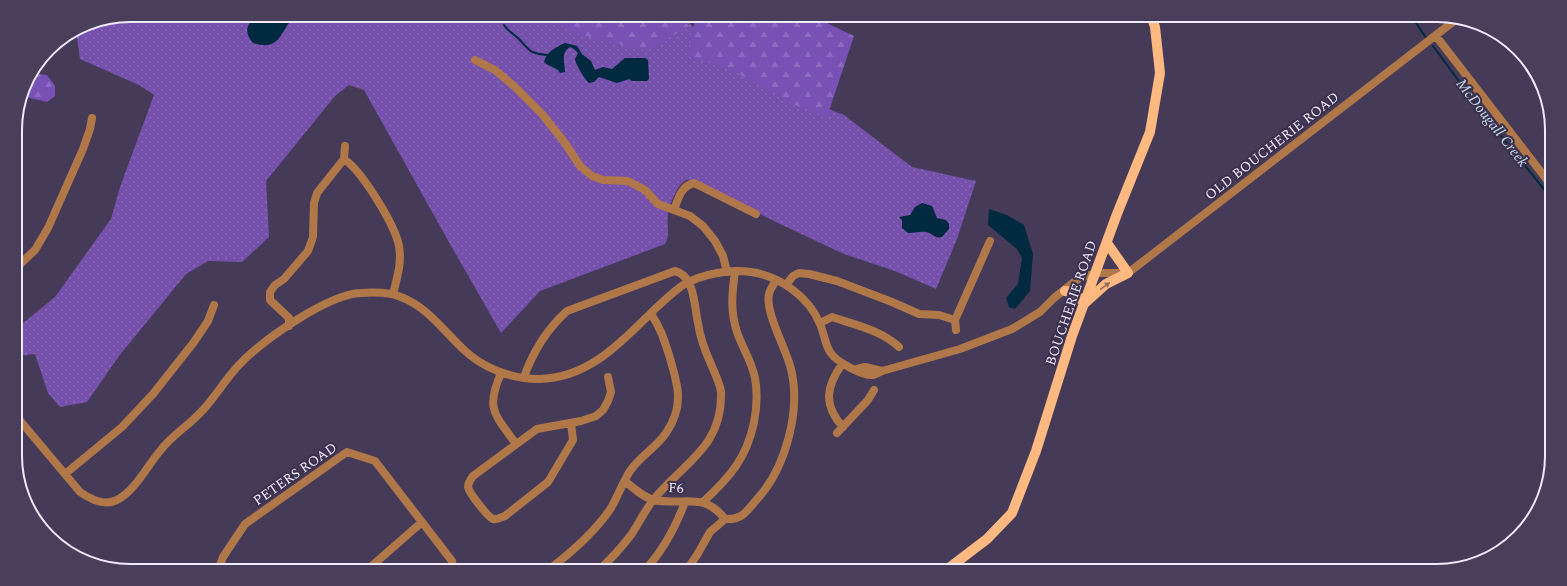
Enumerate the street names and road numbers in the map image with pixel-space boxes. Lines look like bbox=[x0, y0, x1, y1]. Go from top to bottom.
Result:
street label: OLD BOUCHERIE ROAD bbox=[1200, 87, 1344, 205]
street label: BOUCHERIE ROAD bbox=[1040, 238, 1102, 368]
street label: PETERS ROAD bbox=[249, 437, 341, 511]
street label: F6 bbox=[668, 477, 684, 499]

